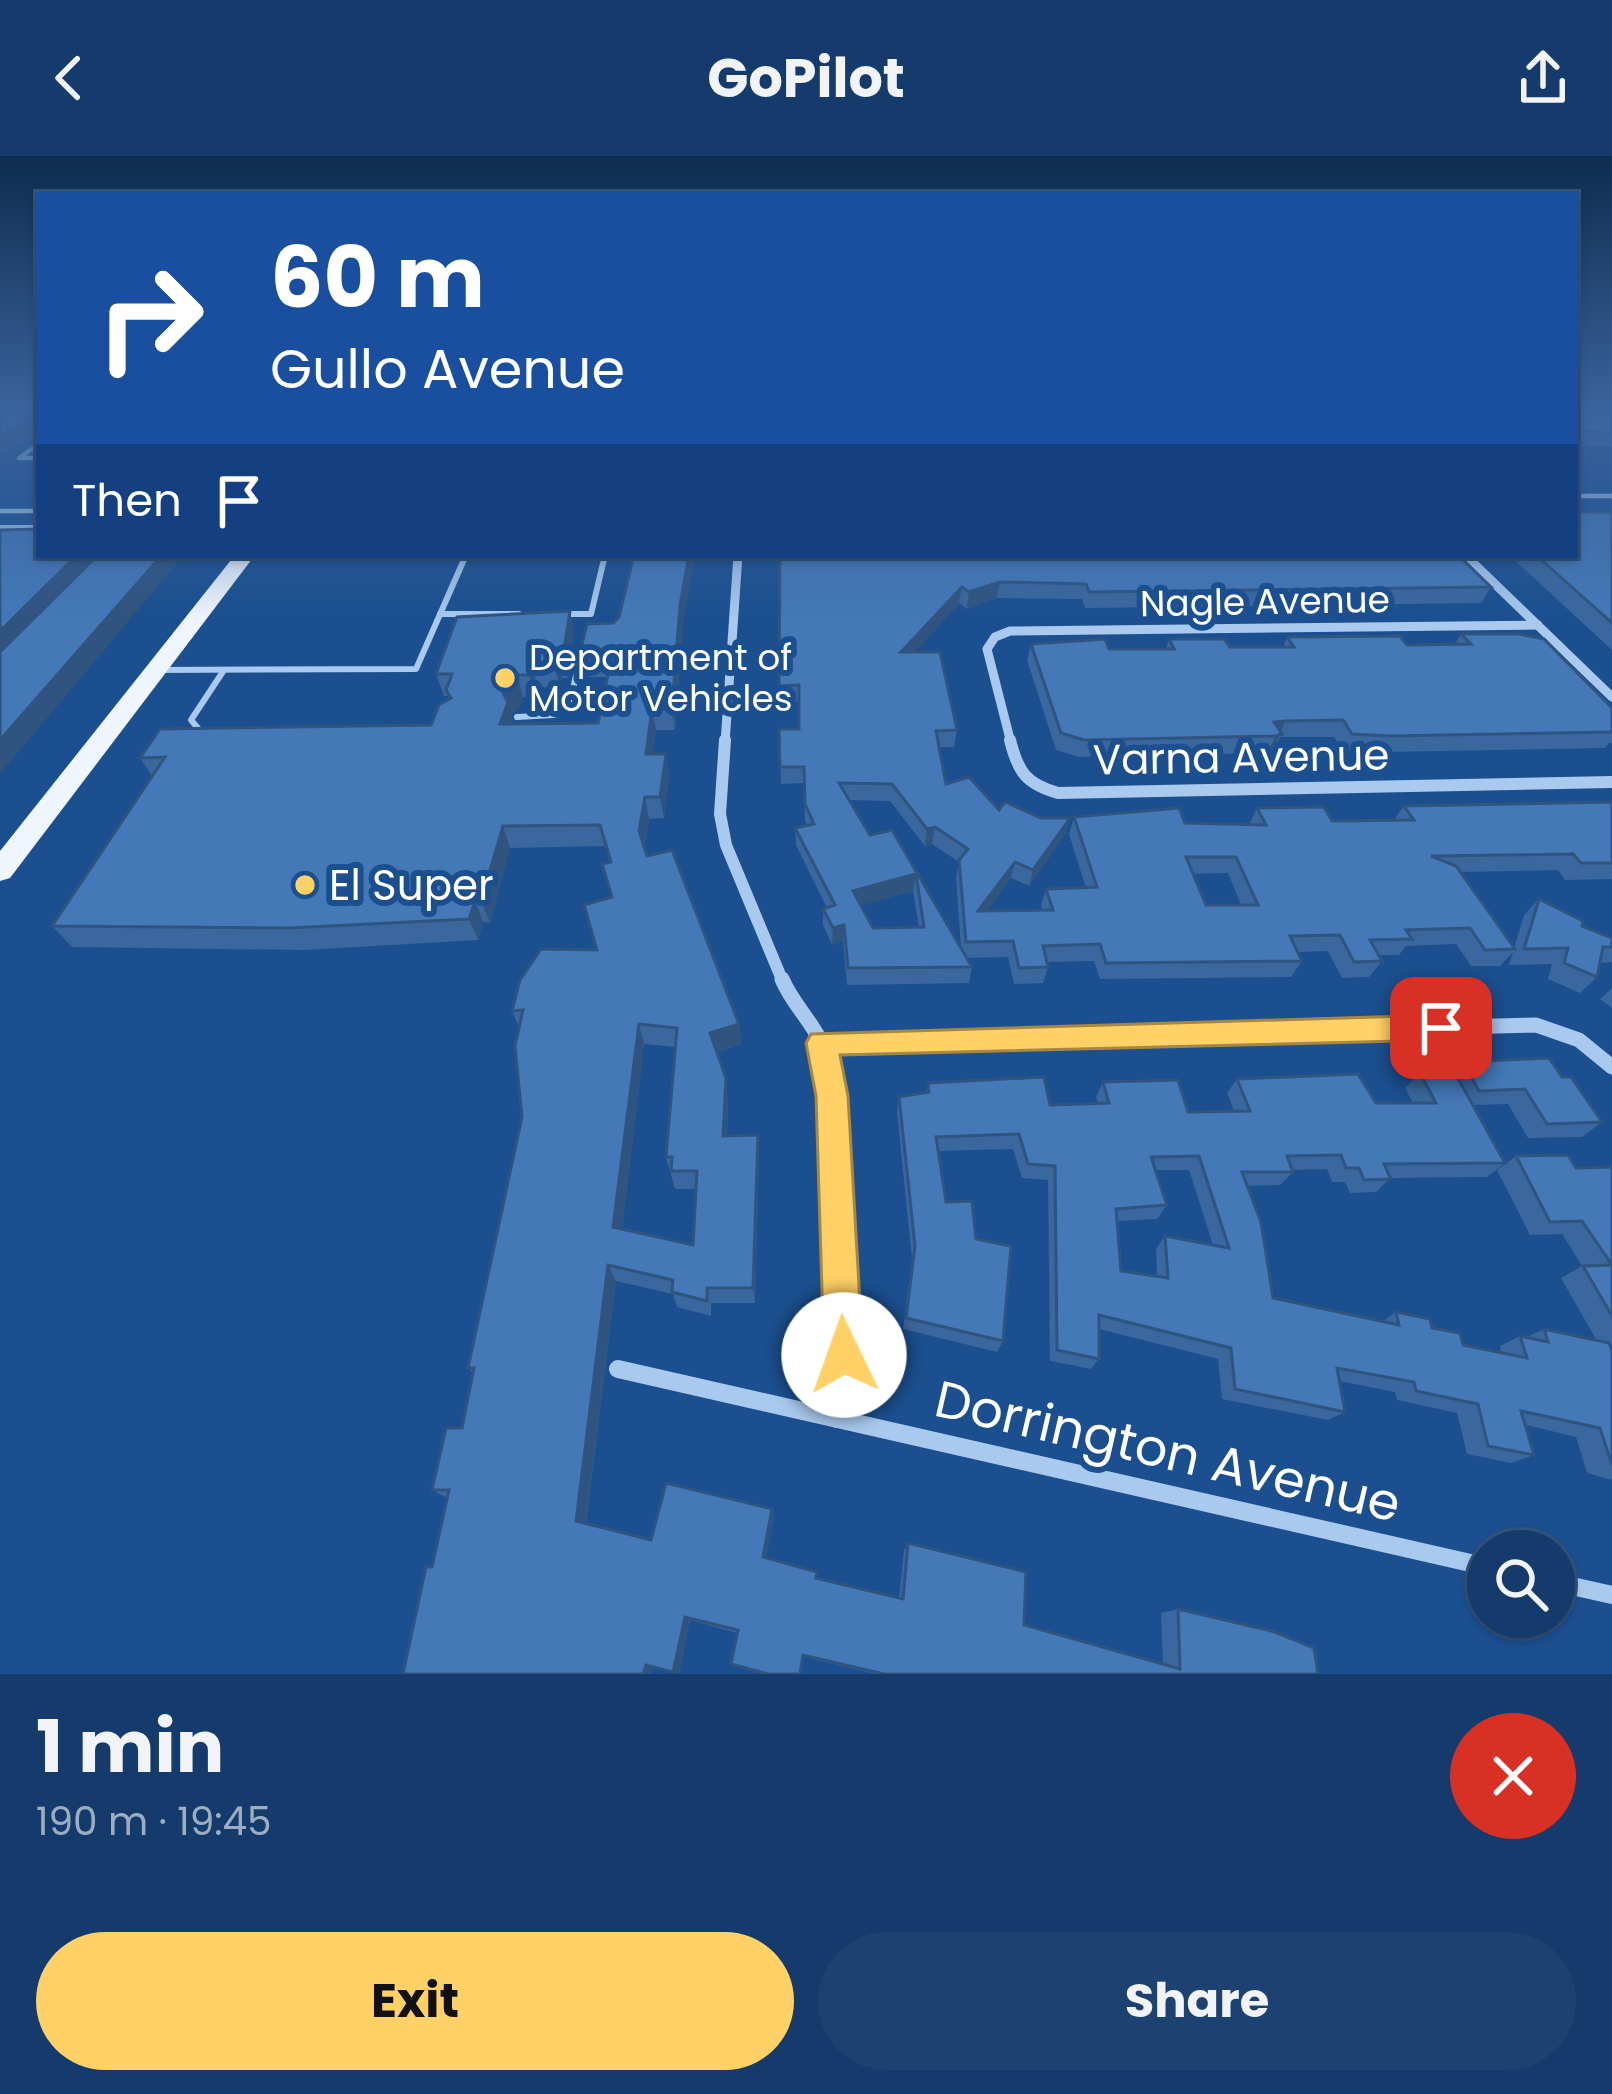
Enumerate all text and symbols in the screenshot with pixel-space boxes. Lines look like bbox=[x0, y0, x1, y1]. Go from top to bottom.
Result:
text: GoPilot bbox=[707, 40, 905, 116]
icon: back bbox=[36, 45, 102, 111]
icon: share bbox=[1510, 45, 1576, 111]
text: 60 m bbox=[270, 219, 485, 336]
icon: right bbox=[72, 240, 228, 396]
text: Gullo Avenue bbox=[270, 331, 625, 407]
icon: arrive bbox=[206, 468, 272, 534]
text: Then bbox=[72, 469, 182, 532]
street label: Nagle Avenue bbox=[1140, 574, 1390, 629]
place label: Department of Motor Vehicles bbox=[529, 632, 793, 724]
marker: Department of Motor Vehicles bbox=[492, 665, 518, 691]
street label: Varna Avenue bbox=[1092, 725, 1390, 790]
place label: El Super bbox=[329, 856, 494, 915]
marker: El Super bbox=[292, 872, 318, 898]
pin bbox=[1390, 977, 1492, 1079]
icon: arrive bbox=[1408, 995, 1474, 1061]
position arrow bbox=[781, 1292, 907, 1418]
street label: Dorrington Avenue bbox=[928, 1362, 1408, 1540]
map controls bbox=[1467, 1530, 1575, 1638]
button: search bbox=[1467, 1530, 1575, 1638]
text: 1 min bbox=[36, 1696, 224, 1797]
button: close bbox=[1450, 1713, 1576, 1839]
text: 190 m · 19:45 bbox=[36, 1794, 272, 1849]
button: Exit bbox=[36, 1932, 794, 2070]
button: Share bbox=[818, 1932, 1576, 2070]

